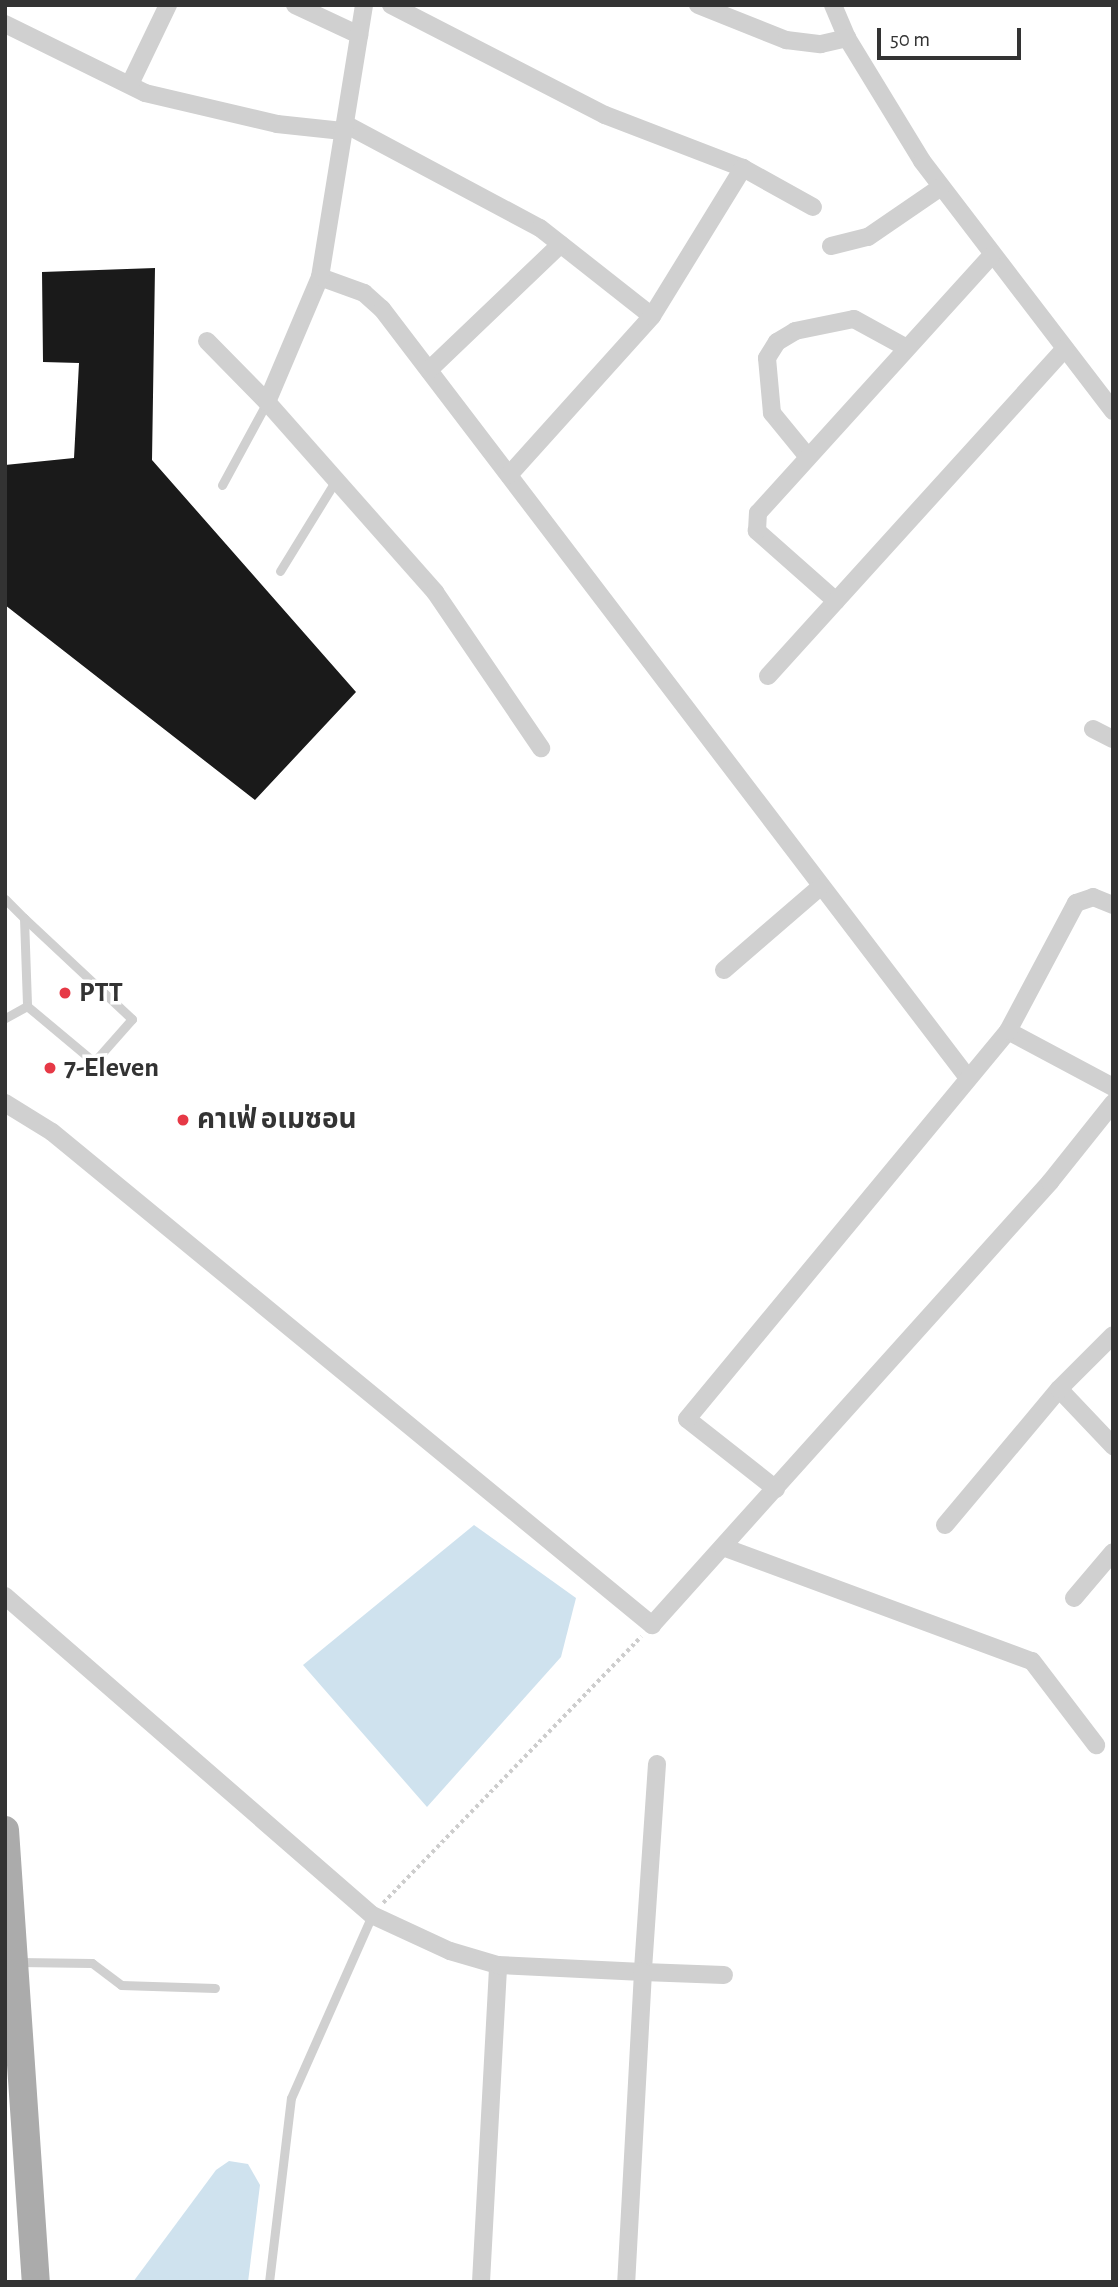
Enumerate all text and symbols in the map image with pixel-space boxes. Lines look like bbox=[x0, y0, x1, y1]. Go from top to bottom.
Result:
scale bar bbox=[880, 14, 1024, 58]
text: 50 m bbox=[890, 29, 930, 50]
place label: PTT bbox=[79, 976, 123, 1010]
marker: PTT bbox=[57, 985, 73, 1001]
place label: 7-Eleven bbox=[64, 1051, 159, 1085]
marker: 7-Eleven bbox=[42, 1060, 58, 1076]
place label: คาเฟ่ อเมซอน bbox=[197, 1103, 357, 1137]
marker: คาเฟ่ อเมซอน bbox=[175, 1112, 191, 1128]

